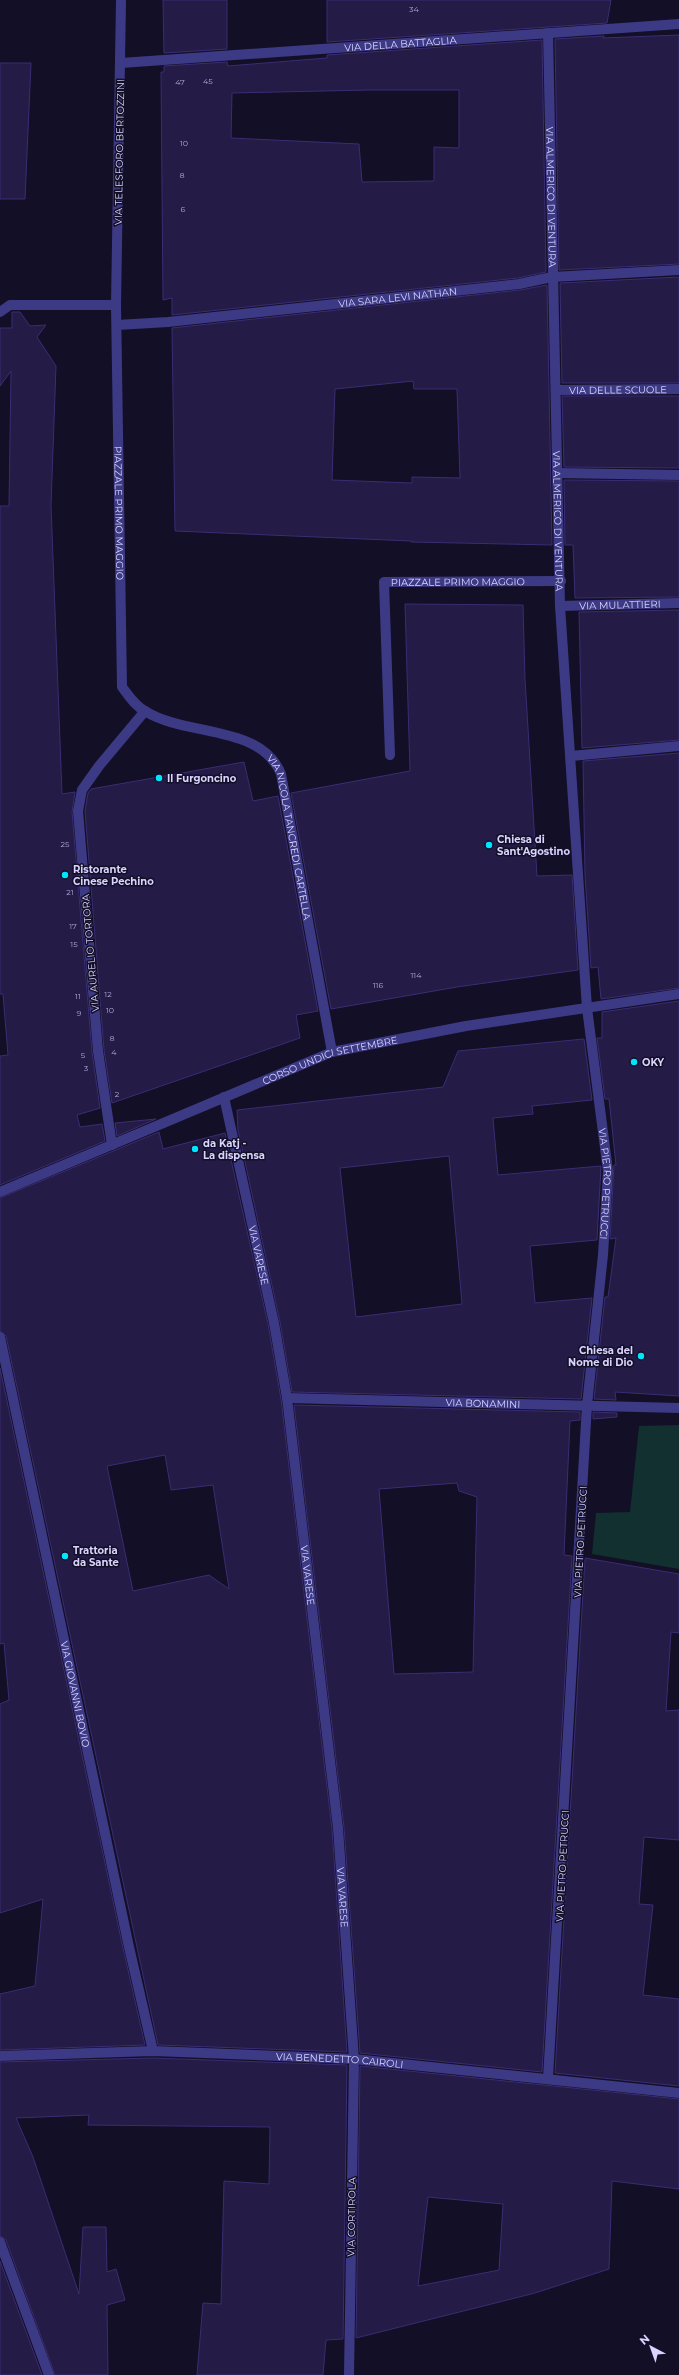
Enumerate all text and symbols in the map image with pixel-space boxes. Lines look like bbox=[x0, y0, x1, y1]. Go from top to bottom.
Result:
house number: 34 bbox=[409, 4, 420, 14]
street label: VIA DELLA BATTAGLIA bbox=[344, 34, 458, 54]
house number: 45 bbox=[203, 76, 213, 86]
house number: 47 bbox=[175, 77, 185, 87]
street label: VIA TELESFORO BERTOZZINI bbox=[112, 79, 127, 225]
street label: VIA ALMERICO DI VENTURA bbox=[543, 127, 559, 268]
house number: 10 bbox=[180, 138, 188, 148]
house number: 8 bbox=[179, 170, 185, 180]
house number: 6 bbox=[181, 204, 186, 214]
street label: VIA SARA LEVI NATHAN bbox=[338, 285, 458, 311]
street label: VIA DELLE SCUOLE bbox=[569, 383, 667, 397]
street label: PIAZZALE PRIMO MAGGIO bbox=[111, 446, 126, 580]
street label: VIA ALMERICO DI VENTURA bbox=[550, 450, 566, 592]
street label: PIAZZALE PRIMO MAGGIO bbox=[391, 575, 525, 589]
street label: VIA MULATTIERI bbox=[579, 597, 661, 613]
street label: VIA NICOLA TANCREDI CARTELLA bbox=[264, 752, 314, 922]
place label: Il Furgoncino bbox=[167, 772, 237, 785]
marker: Il Furgoncino bbox=[154, 773, 164, 783]
place label: Chiesa di Sant'Agostino bbox=[497, 833, 570, 858]
house number: 25 bbox=[60, 839, 70, 849]
marker: Chiesa di Sant'Agostino bbox=[484, 840, 494, 850]
place label: Ristorante Cinese Pechino bbox=[73, 863, 154, 888]
marker: Ristorante Cinese Pechino bbox=[60, 870, 70, 880]
house number: 21 bbox=[66, 887, 74, 897]
street label: VIA AURELIO TORTORA bbox=[79, 893, 102, 1012]
house number: 17 bbox=[69, 921, 77, 931]
house number: 15 bbox=[70, 939, 78, 949]
house number: 114 bbox=[410, 970, 422, 980]
house number: 116 bbox=[373, 980, 383, 990]
house number: 12 bbox=[104, 989, 112, 999]
house number: 11 bbox=[75, 991, 81, 1001]
house number: 10 bbox=[106, 1005, 114, 1015]
house number: 9 bbox=[77, 1008, 82, 1018]
house number: 8 bbox=[109, 1033, 115, 1043]
street label: CORSO UNDICI SETTEMBRE bbox=[260, 1033, 399, 1088]
house number: 4 bbox=[111, 1047, 117, 1057]
house number: 5 bbox=[81, 1050, 86, 1060]
place label: OKY bbox=[642, 1056, 664, 1069]
marker: OKY bbox=[629, 1057, 639, 1067]
house number: 3 bbox=[84, 1063, 89, 1073]
house number: 2 bbox=[115, 1089, 120, 1099]
street label: VIA PIETRO PETRUCCI bbox=[596, 1127, 614, 1240]
place label: da Katj - La dispensa bbox=[203, 1137, 265, 1162]
marker: da Katj - La dispensa bbox=[190, 1144, 200, 1154]
street label: VIA VARESE bbox=[246, 1224, 271, 1286]
place label: Chiesa del Nome di Dio bbox=[568, 1344, 633, 1369]
marker: Chiesa del Nome di Dio bbox=[636, 1351, 646, 1361]
street label: VIA BONAMINI bbox=[445, 1396, 520, 1411]
street label: VIA PIETRO PETRUCCI bbox=[571, 1486, 590, 1598]
place label: Trattoria da Sante bbox=[73, 1544, 119, 1569]
street label: VIA VARESE bbox=[298, 1545, 318, 1606]
marker: Trattoria da Sante bbox=[60, 1551, 70, 1561]
street label: VIA GIOVANNI BOVIO bbox=[57, 1640, 93, 1749]
street label: VIA PIETRO PETRUCCI bbox=[553, 1810, 572, 1922]
street label: VIA VARESE bbox=[334, 1867, 351, 1928]
street label: VIA BENEDETTO CAIROLI bbox=[276, 2050, 404, 2071]
street label: VIA CORTIROLA bbox=[344, 2176, 359, 2257]
north arrow bbox=[631, 2327, 671, 2367]
text: N bbox=[636, 2331, 652, 2348]

